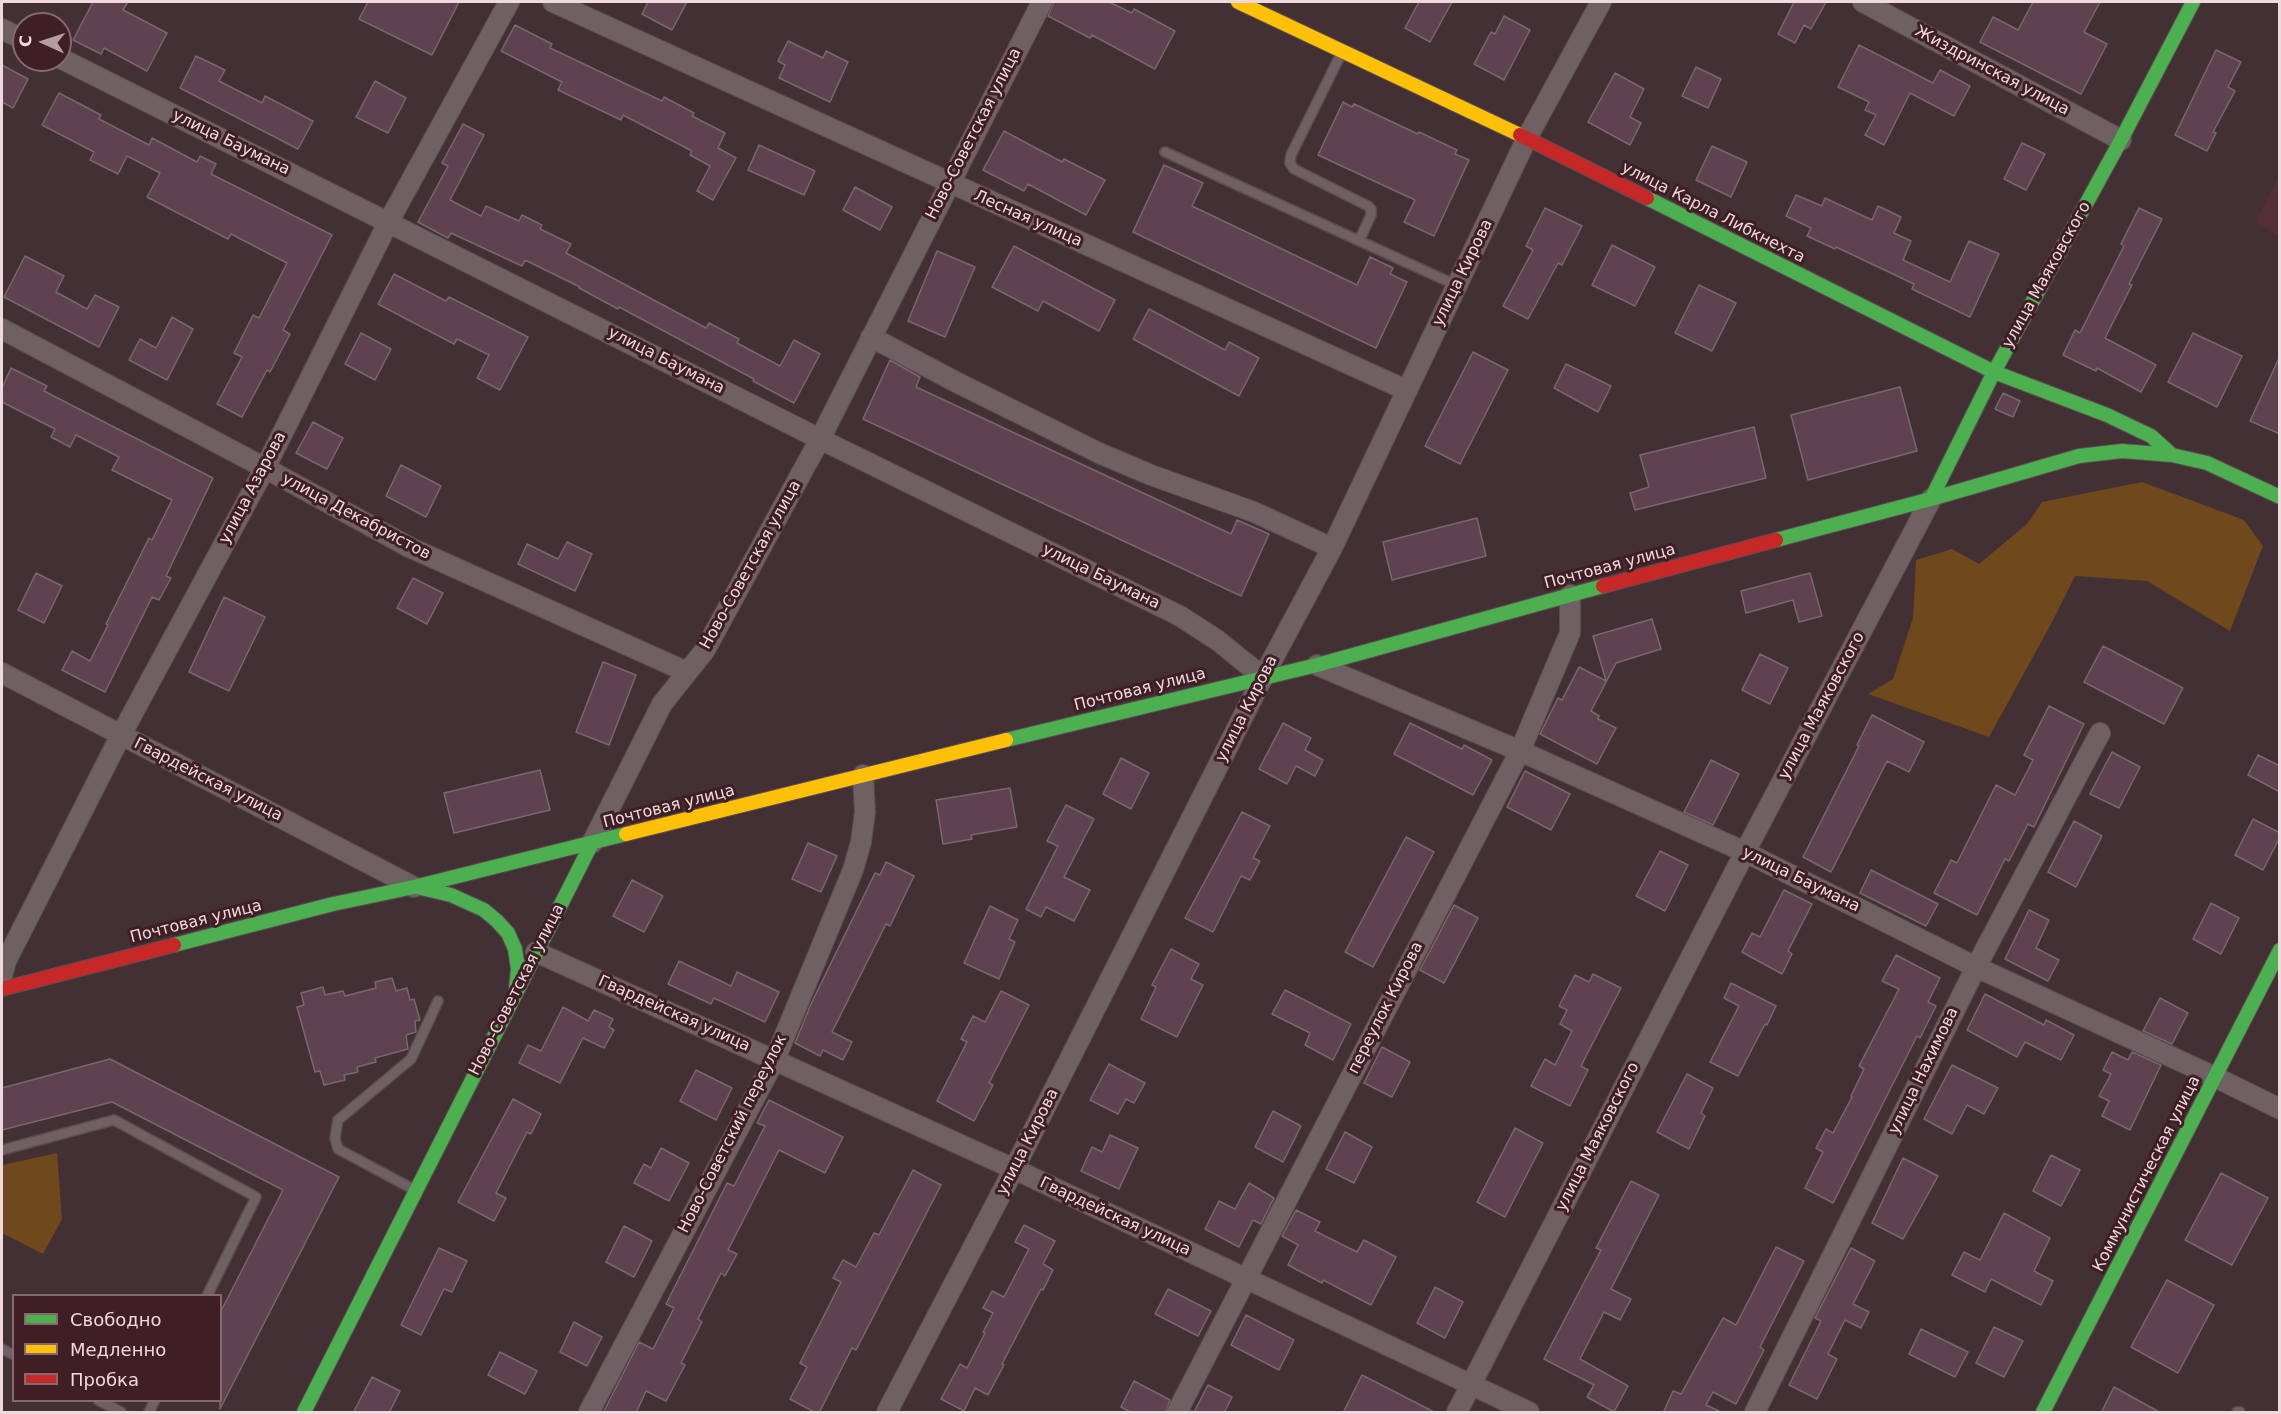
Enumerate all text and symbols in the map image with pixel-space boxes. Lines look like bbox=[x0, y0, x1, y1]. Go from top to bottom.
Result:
north arrow bbox=[12, 12, 72, 72]
street label: Жиздринская улица bbox=[1912, 22, 2072, 120]
text: С bbox=[16, 35, 35, 48]
street label: Ново-Советская улица bbox=[922, 45, 1026, 223]
street label: улица Баумана bbox=[169, 106, 293, 180]
street label: улица Карла Либкнехта bbox=[1618, 158, 1808, 268]
street label: Лесная улица bbox=[971, 187, 1085, 251]
street label: улица Маяковского bbox=[1999, 198, 2095, 352]
street label: улица Кирова bbox=[1429, 216, 1497, 330]
street label: улица Баумана bbox=[604, 323, 728, 399]
street label: улица Азарова bbox=[215, 429, 291, 547]
street label: улица Декабристов bbox=[278, 470, 434, 564]
street label: Ново-Советская улица bbox=[697, 477, 805, 653]
street label: улица Баумана bbox=[1039, 540, 1163, 614]
street label: Почтовая улица bbox=[1542, 540, 1678, 594]
street label: улица Маяковского bbox=[1775, 629, 1869, 783]
street label: улица Кирова bbox=[1212, 653, 1282, 765]
street label: Почтовая улица bbox=[1072, 664, 1208, 716]
street label: Гвардейская улица bbox=[130, 734, 286, 826]
street label: Почтовая улица bbox=[601, 781, 737, 833]
street label: улица Баумана bbox=[1739, 843, 1863, 917]
street label: Почтовая улица bbox=[128, 896, 264, 948]
street label: Ново-Советская улица bbox=[465, 901, 569, 1079]
street label: переулок Кирова bbox=[1344, 939, 1428, 1077]
street label: Гвардейская улица bbox=[595, 972, 753, 1056]
street label: улица Нахимова bbox=[1885, 1004, 1963, 1138]
street label: Ново-Советский переулок bbox=[674, 1032, 792, 1236]
street label: улица Маяковского bbox=[1552, 1059, 1644, 1215]
street label: Коммунистическая улица bbox=[2089, 1073, 2205, 1275]
street label: улица Кирова bbox=[993, 1086, 1063, 1198]
street label: Гвардейская улица bbox=[1037, 1174, 1193, 1260]
legend bbox=[12, 1294, 222, 1402]
text: Свободно bbox=[70, 1309, 162, 1330]
text: Медленно bbox=[70, 1339, 166, 1360]
text: Пробка bbox=[70, 1369, 139, 1390]

